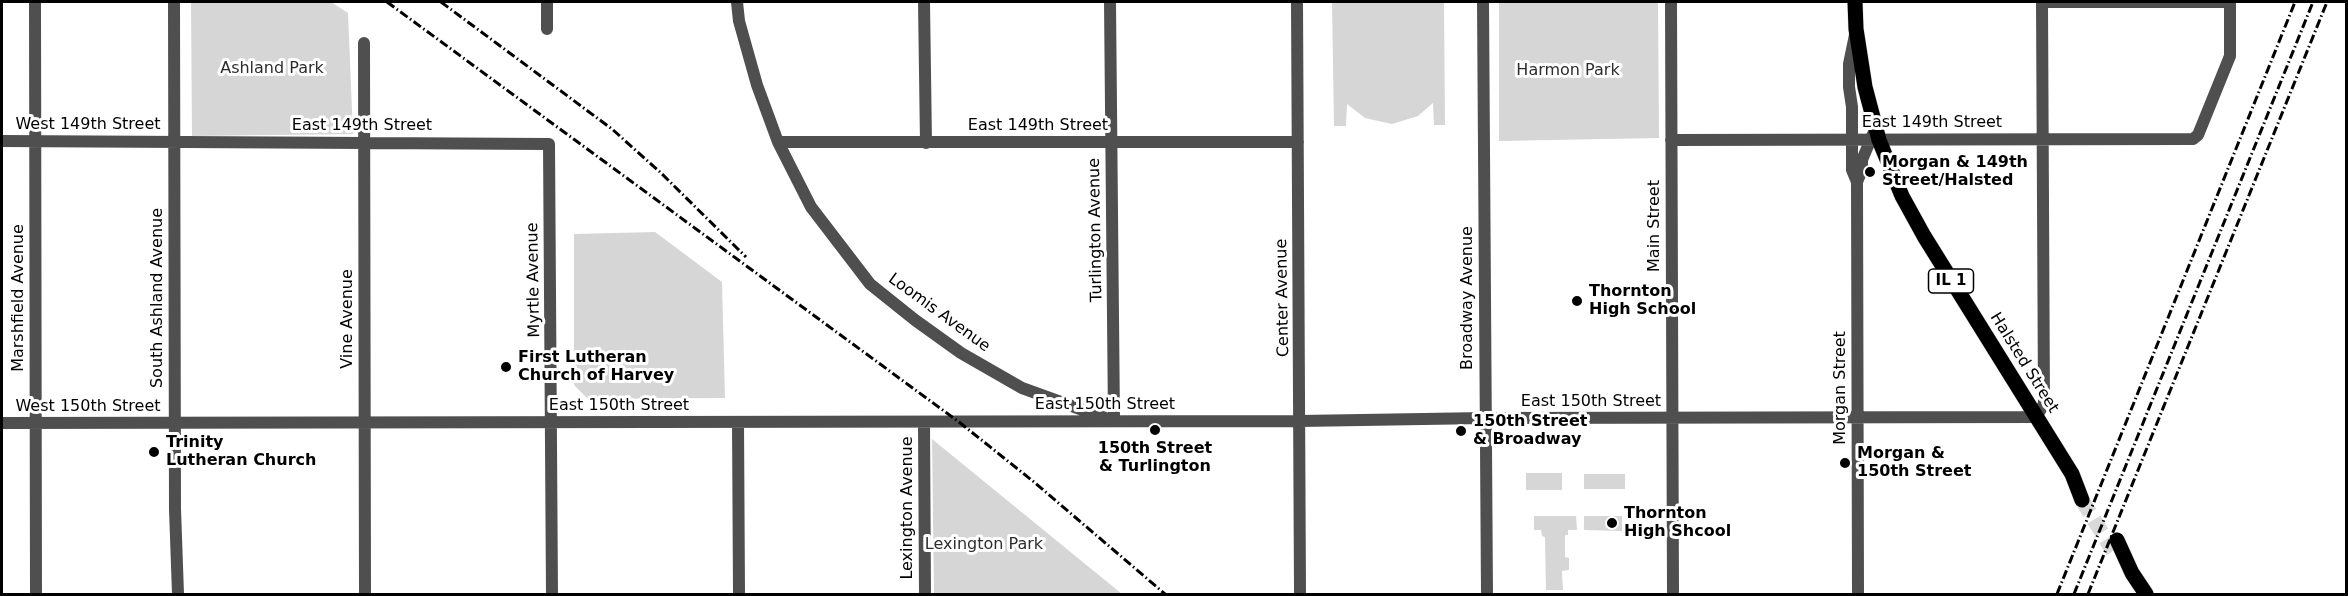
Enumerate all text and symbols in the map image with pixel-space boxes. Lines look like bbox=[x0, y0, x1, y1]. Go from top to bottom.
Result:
park label: Ashland Park bbox=[220, 59, 324, 79]
park label: Harmon Park bbox=[1516, 61, 1620, 81]
street label: East 149th Street bbox=[1862, 113, 2002, 133]
street label: West 149th Street bbox=[15, 115, 161, 135]
street label: East 149th Street bbox=[292, 116, 432, 136]
street label: East 149th Street bbox=[968, 116, 1108, 136]
place label: Morgan & 149th Street/Halsted bbox=[1882, 153, 2028, 191]
street label: Turlington Avenue bbox=[1085, 158, 1107, 302]
marker: Morgan & 149th Street/Halsted bbox=[1863, 165, 1877, 179]
street label: Main Street bbox=[1645, 180, 1665, 272]
street label: South Ashland Avenue bbox=[148, 208, 168, 388]
street label: Myrtle Avenue bbox=[523, 222, 545, 338]
street label: Marshfield Avenue bbox=[9, 224, 29, 372]
street label: Broadway Avenue bbox=[1458, 226, 1478, 370]
street label: Center Avenue bbox=[1272, 239, 1294, 357]
street label: Vine Avenue bbox=[338, 269, 358, 369]
road number: IL 1 bbox=[1928, 269, 1974, 293]
street label: Loomis Avenue bbox=[884, 270, 994, 356]
place label: Thornton High School bbox=[1589, 282, 1696, 320]
marker: Thornton High School bbox=[1570, 294, 1584, 308]
street label: Halsted Street bbox=[1985, 309, 2063, 417]
street label: Morgan Street bbox=[1831, 331, 1851, 445]
place label: First Lutheran Church of Harvey bbox=[518, 348, 674, 386]
marker: First Lutheran Church of Harvey bbox=[499, 360, 513, 374]
street label: East 150th Street bbox=[1521, 392, 1661, 412]
street label: East 150th Street bbox=[1035, 395, 1175, 415]
street label: East 150th Street bbox=[549, 396, 689, 416]
street label: West 150th Street bbox=[15, 397, 161, 417]
place label: 150th Street & Broadway bbox=[1473, 412, 1587, 450]
marker: 150th Street & Turlington bbox=[1148, 423, 1162, 437]
marker: 150th Street & Broadway bbox=[1454, 424, 1468, 438]
place label: Trinity Lutheran Church bbox=[166, 433, 316, 471]
street label: Lexington Avenue bbox=[898, 436, 918, 580]
place label: 150th Street & Turlington bbox=[1098, 439, 1212, 477]
place label: Morgan & 150th Street bbox=[1857, 444, 1971, 482]
marker: Trinity Lutheran Church bbox=[147, 445, 161, 459]
marker: Morgan & 150th Street bbox=[1838, 456, 1852, 470]
place label: Thornton High Shcool bbox=[1624, 504, 1731, 542]
marker: Thornton High Shcool bbox=[1605, 516, 1619, 530]
park label: Lexington Park bbox=[925, 535, 1043, 555]

